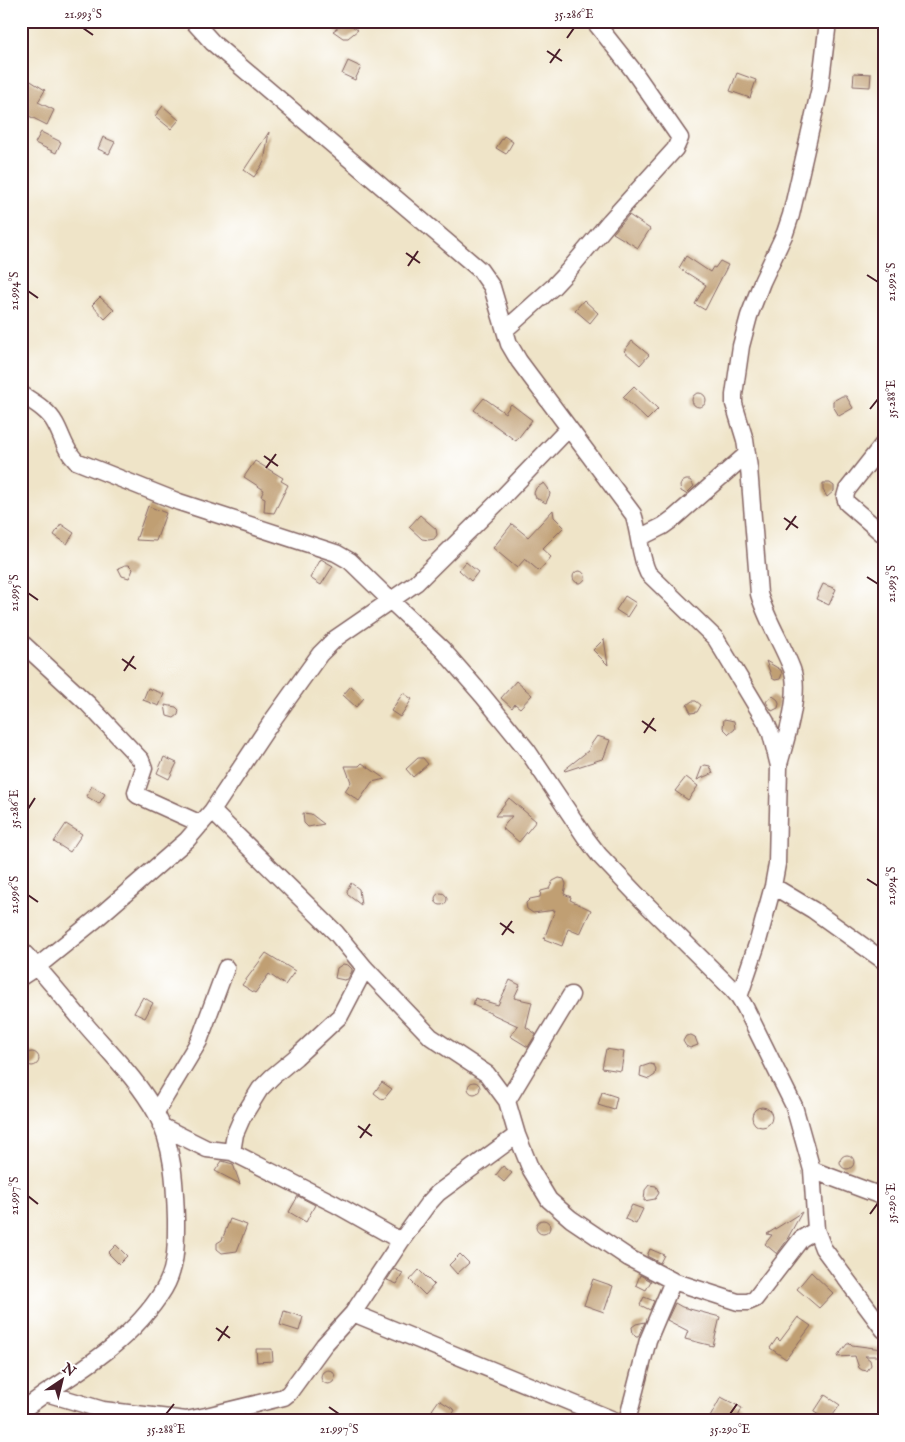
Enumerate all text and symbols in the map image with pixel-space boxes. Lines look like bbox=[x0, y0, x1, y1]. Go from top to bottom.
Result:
text: 21.993°S bbox=[64, 7, 102, 22]
text: 35.286°E bbox=[555, 7, 593, 22]
text: 21.992°S bbox=[884, 263, 899, 301]
text: 21.994°S bbox=[7, 272, 22, 310]
text: 35.288°E bbox=[884, 380, 899, 418]
text: 21.993°S bbox=[884, 565, 899, 603]
text: 21.995°S bbox=[7, 574, 22, 612]
text: 35.286°E bbox=[7, 790, 22, 828]
text: 21.994°S bbox=[884, 867, 899, 905]
text: 21.996°S bbox=[7, 876, 22, 914]
text: 21.997°S bbox=[7, 1177, 22, 1215]
text: 35.290°E bbox=[884, 1183, 899, 1223]
north arrow bbox=[38, 1354, 88, 1404]
text: N bbox=[58, 1359, 79, 1381]
text: 35.288°E bbox=[147, 1422, 185, 1437]
text: 21.997°S bbox=[320, 1422, 358, 1437]
text: 35.290°E bbox=[710, 1422, 750, 1437]

